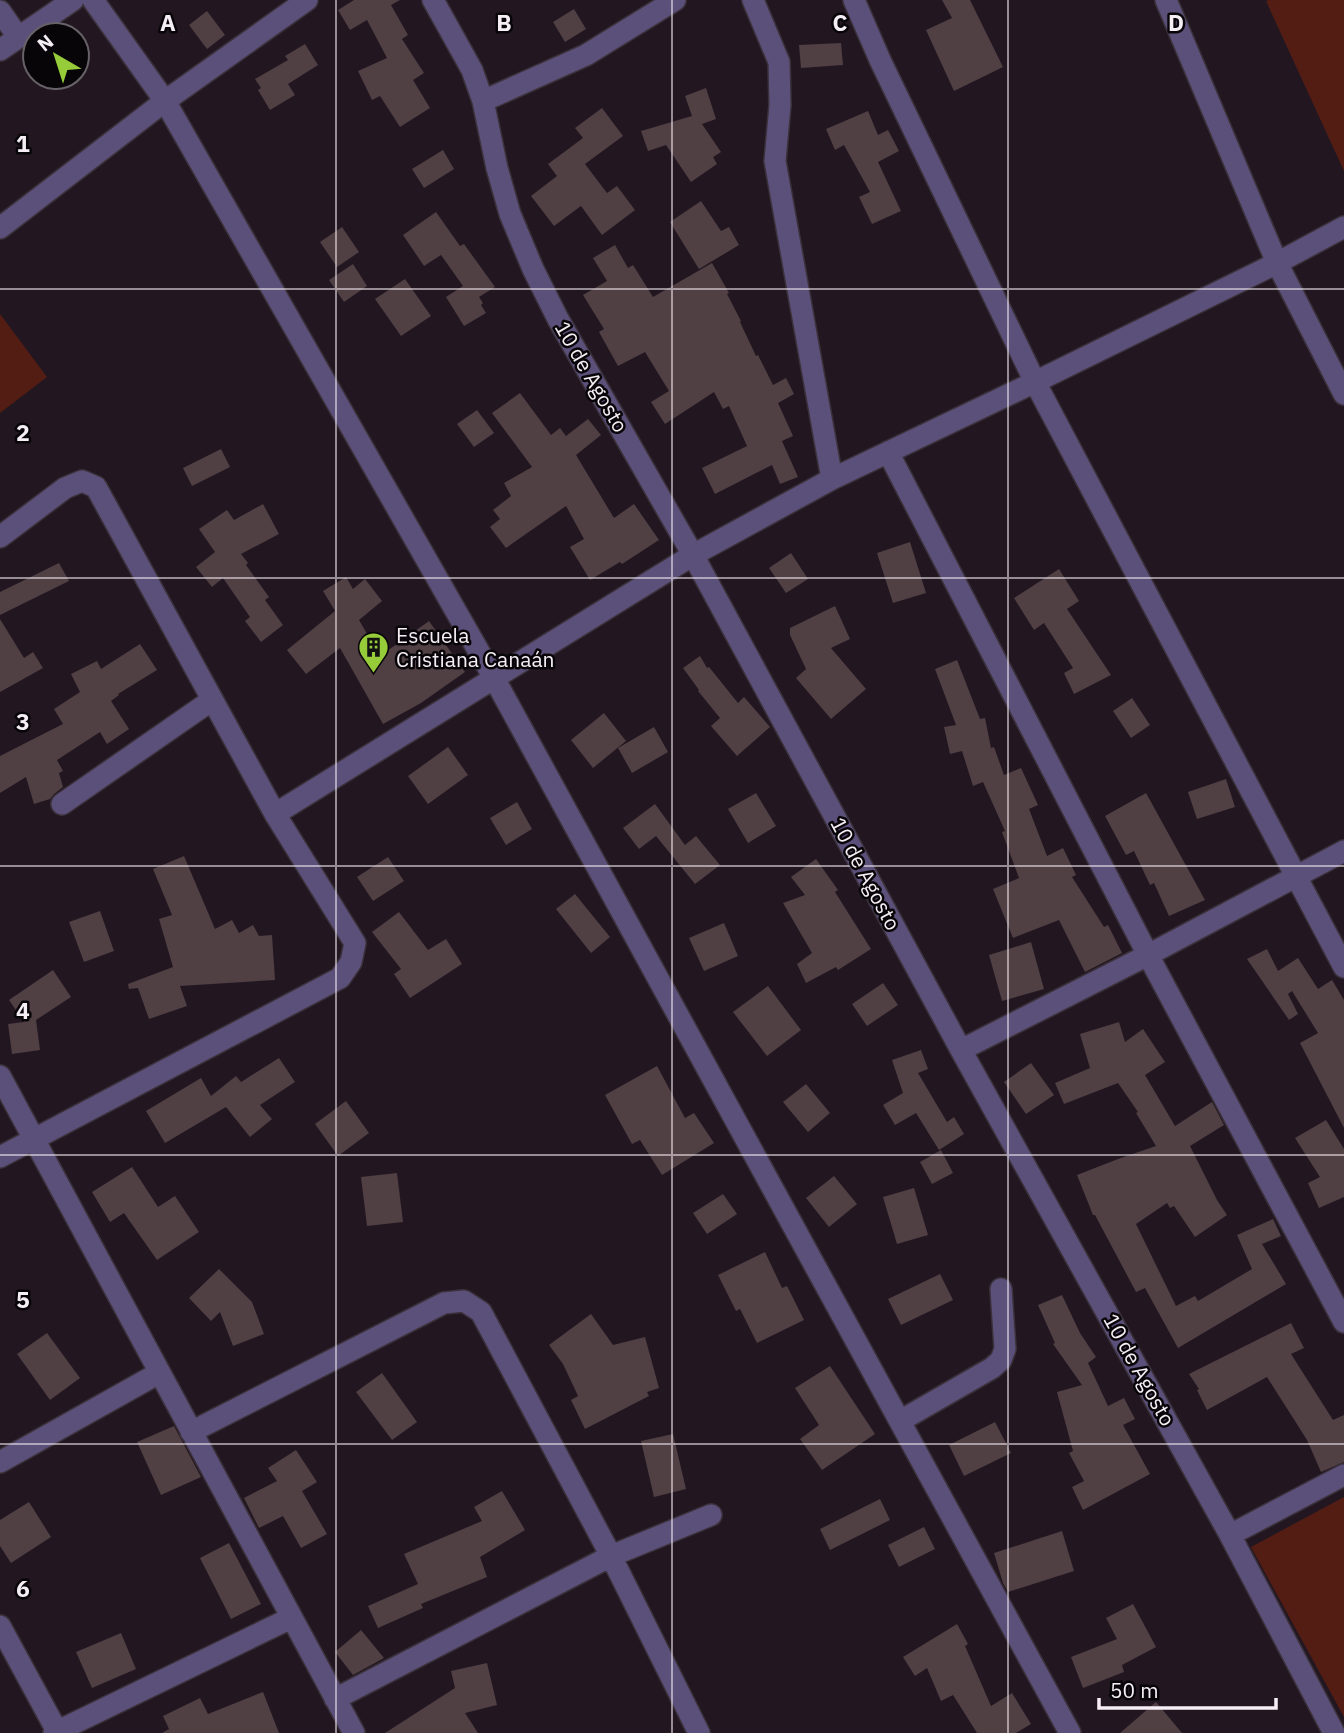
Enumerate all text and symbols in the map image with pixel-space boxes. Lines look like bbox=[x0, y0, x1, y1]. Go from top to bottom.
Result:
text: A bbox=[160, 7, 176, 37]
text: B bbox=[496, 7, 512, 37]
text: C bbox=[833, 7, 848, 37]
text: D bbox=[1168, 7, 1184, 37]
north arrow bbox=[21, 21, 91, 91]
text: N bbox=[32, 29, 58, 56]
text: 1 bbox=[16, 128, 30, 158]
street label: 10 de Agosto bbox=[549, 316, 635, 437]
text: 2 bbox=[16, 417, 30, 447]
place label: Escuela Cristiana Canaán bbox=[396, 621, 555, 673]
building icon: Escuela Cristiana Canaán bbox=[356, 631, 390, 675]
text: 3 bbox=[16, 706, 30, 736]
street label: 10 de Agosto bbox=[824, 812, 907, 935]
text: 4 bbox=[16, 995, 30, 1025]
text: 5 bbox=[16, 1284, 30, 1314]
street label: 10 de Agosto bbox=[1098, 1308, 1182, 1431]
text: 6 bbox=[16, 1573, 30, 1603]
scale bar bbox=[1099, 1666, 1276, 1710]
text: 50 m bbox=[1110, 1676, 1159, 1704]

